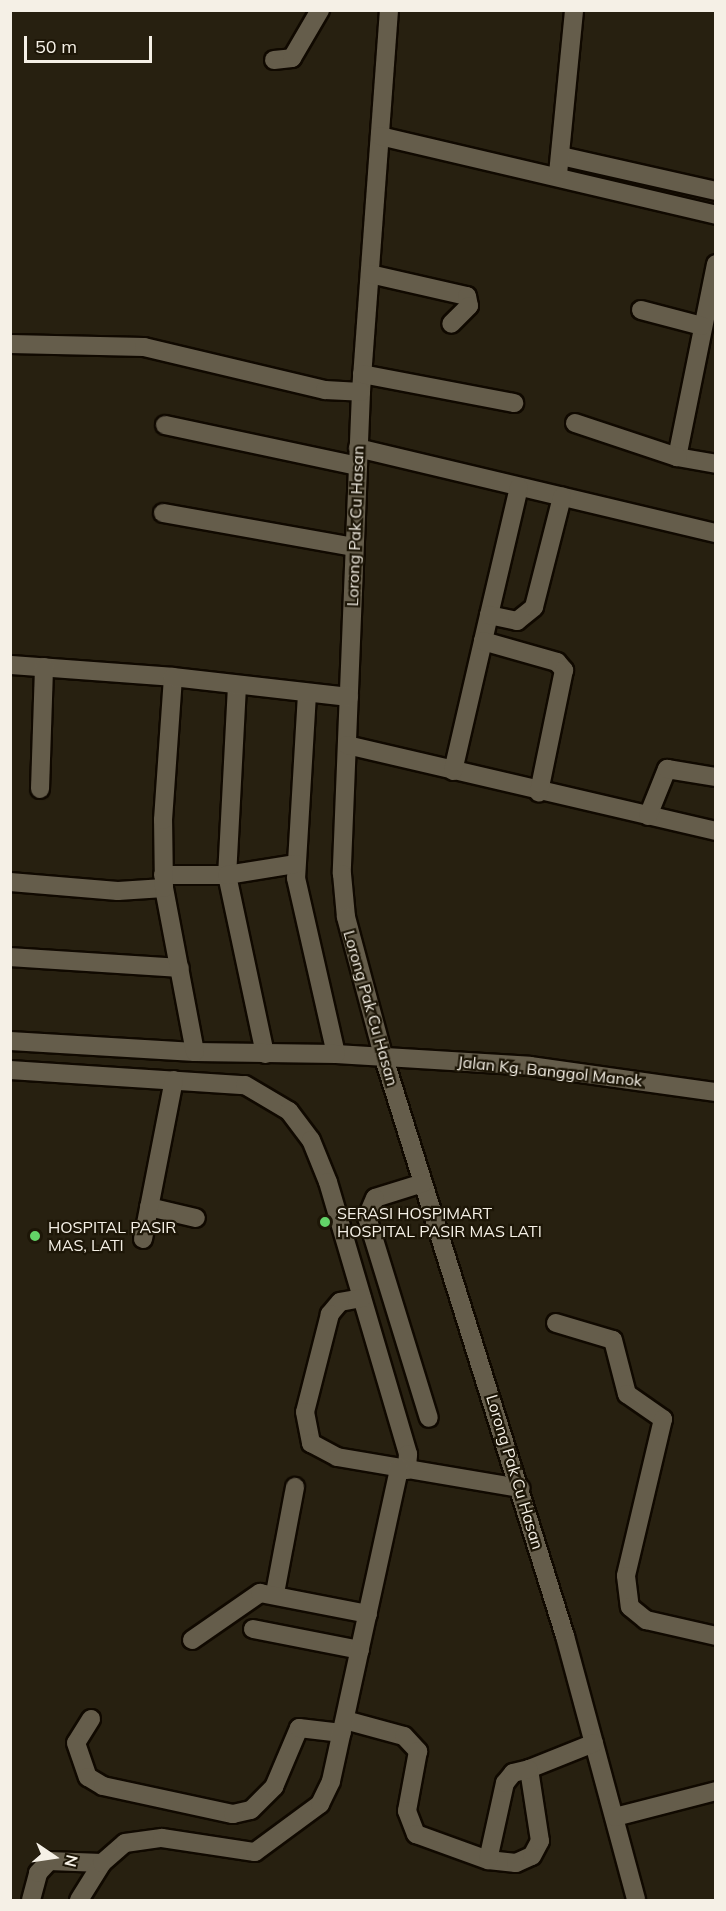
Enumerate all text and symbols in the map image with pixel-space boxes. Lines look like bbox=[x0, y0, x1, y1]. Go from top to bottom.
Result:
scale bar bbox=[27, 24, 154, 62]
text: 50 m bbox=[35, 35, 77, 58]
street label: Lorong Pak Cu Hasan bbox=[343, 445, 367, 607]
street label: Lorong Pak Cu Hasan bbox=[340, 928, 402, 1088]
street label: Jalan Kg. Banggol Manok bbox=[457, 1052, 643, 1090]
place label: SERASI HOSPIMART HOSPITAL PASIR MAS LATI bbox=[337, 1203, 542, 1241]
marker: SERASI HOSPIMART HOSPITAL PASIR MAS LATI bbox=[318, 1215, 332, 1229]
place label: HOSPITAL PASIR MAS, LATI bbox=[48, 1217, 176, 1255]
marker: HOSPITAL PASIR MAS, LATI bbox=[26, 1227, 44, 1245]
street label: Lorong Pak Cu Hasan bbox=[482, 1392, 548, 1552]
north arrow bbox=[24, 1827, 84, 1887]
text: N bbox=[60, 1853, 83, 1869]

